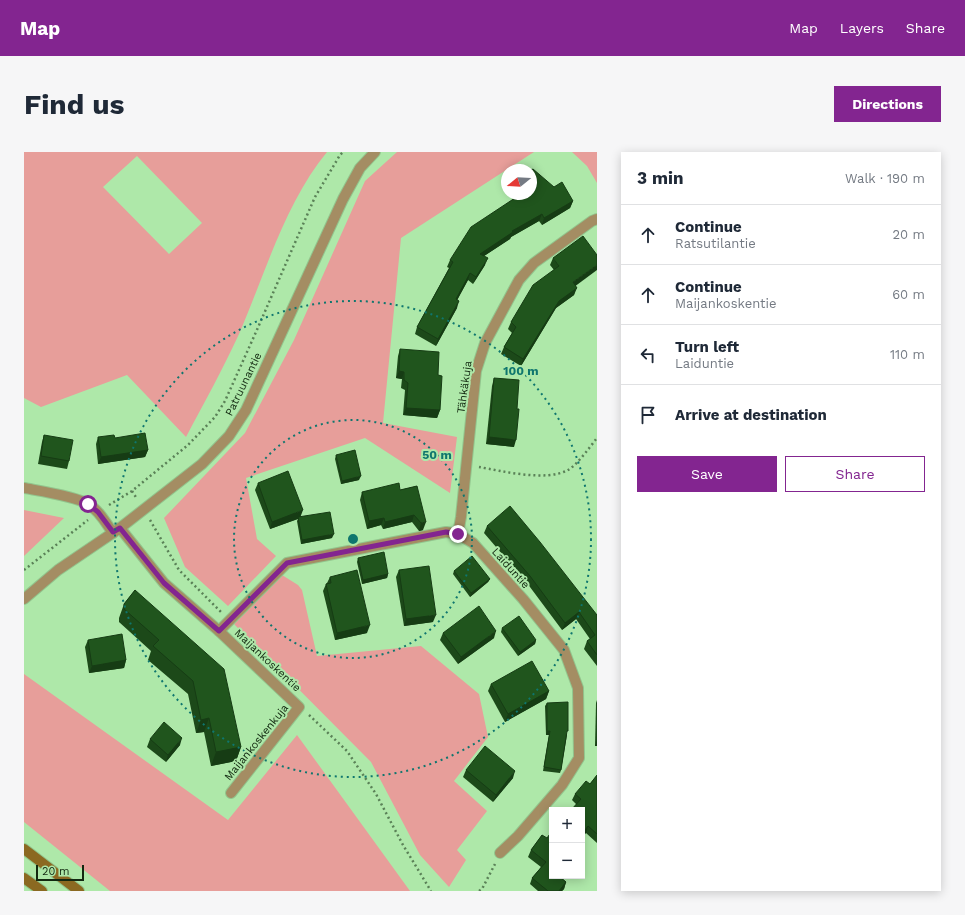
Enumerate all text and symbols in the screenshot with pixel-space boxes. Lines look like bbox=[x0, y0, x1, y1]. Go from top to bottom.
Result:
text: Map bbox=[20, 17, 60, 40]
text: Map bbox=[789, 20, 818, 36]
text: Layers bbox=[840, 20, 884, 36]
text: Share bbox=[906, 20, 945, 36]
button: Directions bbox=[834, 86, 941, 122]
text: Find us bbox=[24, 88, 124, 121]
north arrow bbox=[501, 164, 537, 200]
text: 3 min bbox=[637, 168, 683, 188]
text: Walk · 190 m bbox=[845, 171, 925, 186]
text: Continue bbox=[675, 218, 742, 236]
icon: ahead bbox=[637, 224, 659, 246]
text: 20 m bbox=[893, 227, 925, 242]
text: Ratsutilantie bbox=[675, 236, 756, 251]
text: Continue bbox=[675, 278, 742, 296]
icon: ahead bbox=[637, 284, 659, 306]
text: 60 m bbox=[892, 287, 925, 302]
text: Maijankoskentie bbox=[675, 296, 777, 311]
text: Turn left bbox=[675, 338, 739, 356]
icon: left bbox=[637, 344, 659, 366]
text: 110 m bbox=[890, 347, 925, 362]
street label: Patruunantie bbox=[222, 350, 264, 418]
text: Laiduntie bbox=[675, 356, 734, 371]
street label: Tähkäkuja bbox=[454, 360, 475, 414]
text: 100 m bbox=[503, 364, 539, 378]
icon: arrive bbox=[637, 404, 659, 426]
text: Arrive at destination bbox=[675, 406, 827, 424]
text: 50 m bbox=[422, 448, 452, 462]
button: Save bbox=[637, 456, 777, 492]
button: Share bbox=[785, 456, 925, 492]
route start bbox=[79, 495, 97, 513]
route end bbox=[449, 525, 467, 543]
centre of rings bbox=[346, 532, 360, 546]
street label: Laiduntie bbox=[489, 545, 532, 591]
street label: Maijankoskentie bbox=[232, 626, 304, 694]
street label: Maijankoskenkuja bbox=[222, 702, 291, 783]
map controls bbox=[549, 807, 585, 879]
button: + bbox=[549, 807, 585, 843]
button: − bbox=[549, 843, 585, 879]
scale bar bbox=[36, 863, 84, 882]
text: 20 m bbox=[42, 865, 70, 878]

